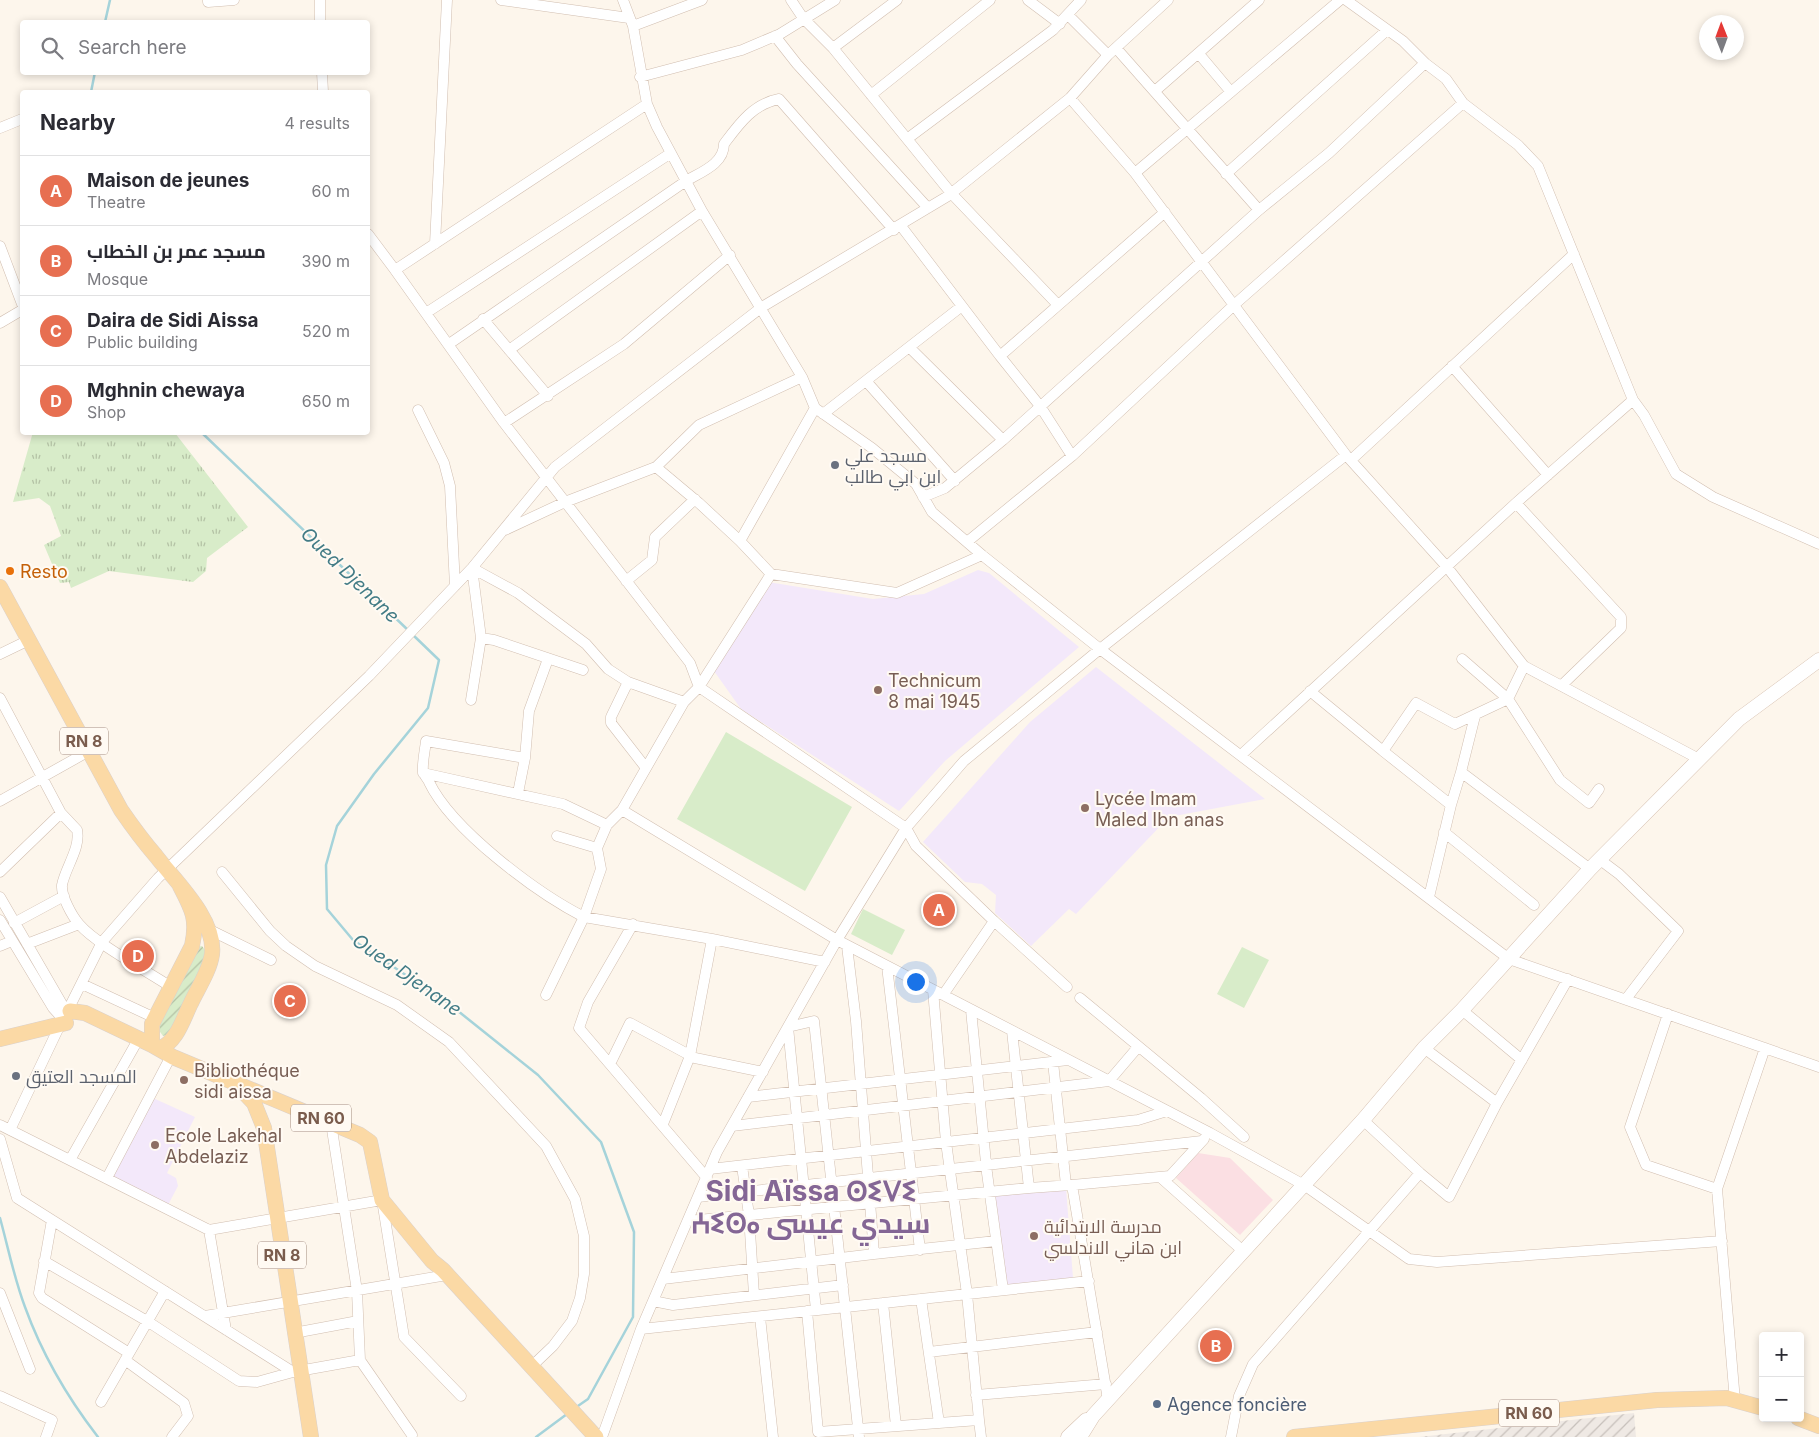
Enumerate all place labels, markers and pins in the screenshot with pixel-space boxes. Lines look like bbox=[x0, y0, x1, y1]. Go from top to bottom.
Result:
place label: مسجد علي ابن ابي طالب bbox=[845, 445, 941, 491]
marker: مسجد علي ابن ابي طالب bbox=[829, 459, 841, 471]
place label: Resto bbox=[20, 561, 68, 582]
marker: Resto bbox=[4, 565, 16, 577]
place label: Technicum 8 mai 1945 bbox=[888, 670, 981, 712]
marker: Technicum 8 mai 1945 bbox=[872, 684, 884, 696]
place label: Lycée Imam Maled Ibn anas bbox=[1095, 788, 1224, 830]
marker: Lycée Imam Maled Ibn anas bbox=[1079, 802, 1091, 814]
pin: A bbox=[923, 891, 955, 929]
pin: D bbox=[122, 937, 154, 975]
pin: C bbox=[274, 982, 306, 1020]
place label: Bibliothéque sidi aissa bbox=[194, 1060, 300, 1102]
place label: المسجد العتيق bbox=[26, 1066, 137, 1089]
marker: المسجد العتيق bbox=[10, 1070, 22, 1082]
marker: Bibliothéque sidi aissa bbox=[178, 1074, 190, 1086]
place label: Ecole Lakehal Abdelaziz bbox=[165, 1125, 282, 1167]
marker: Ecole Lakehal Abdelaziz bbox=[149, 1139, 161, 1151]
place label: مدرسة الابتدائية ابن هاني الاندلسي bbox=[1044, 1216, 1182, 1262]
marker: مدرسة الابتدائية ابن هاني الاندلسي bbox=[1028, 1230, 1040, 1242]
pin: B bbox=[1200, 1327, 1232, 1365]
place label: Agence foncière bbox=[1167, 1394, 1307, 1415]
marker: Agence foncière bbox=[1151, 1398, 1163, 1410]

